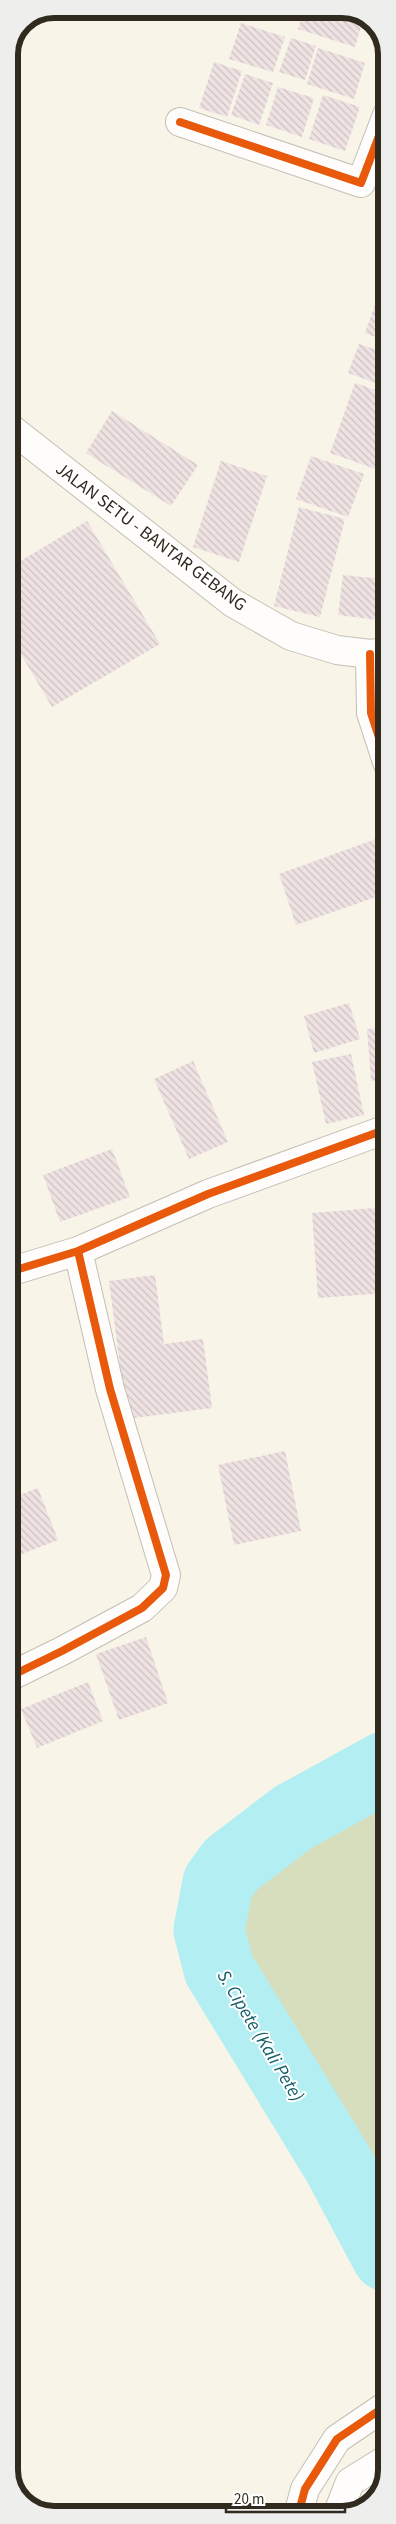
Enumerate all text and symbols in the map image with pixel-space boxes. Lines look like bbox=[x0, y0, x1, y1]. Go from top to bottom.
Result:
street label: JALAN SETU - BANTAR GEBANG bbox=[50, 457, 252, 617]
water label: S. Cipete (Kali Pete) bbox=[210, 1965, 310, 2107]
scale bar bbox=[226, 2482, 345, 2514]
text: 20 m bbox=[234, 2489, 264, 2510]

